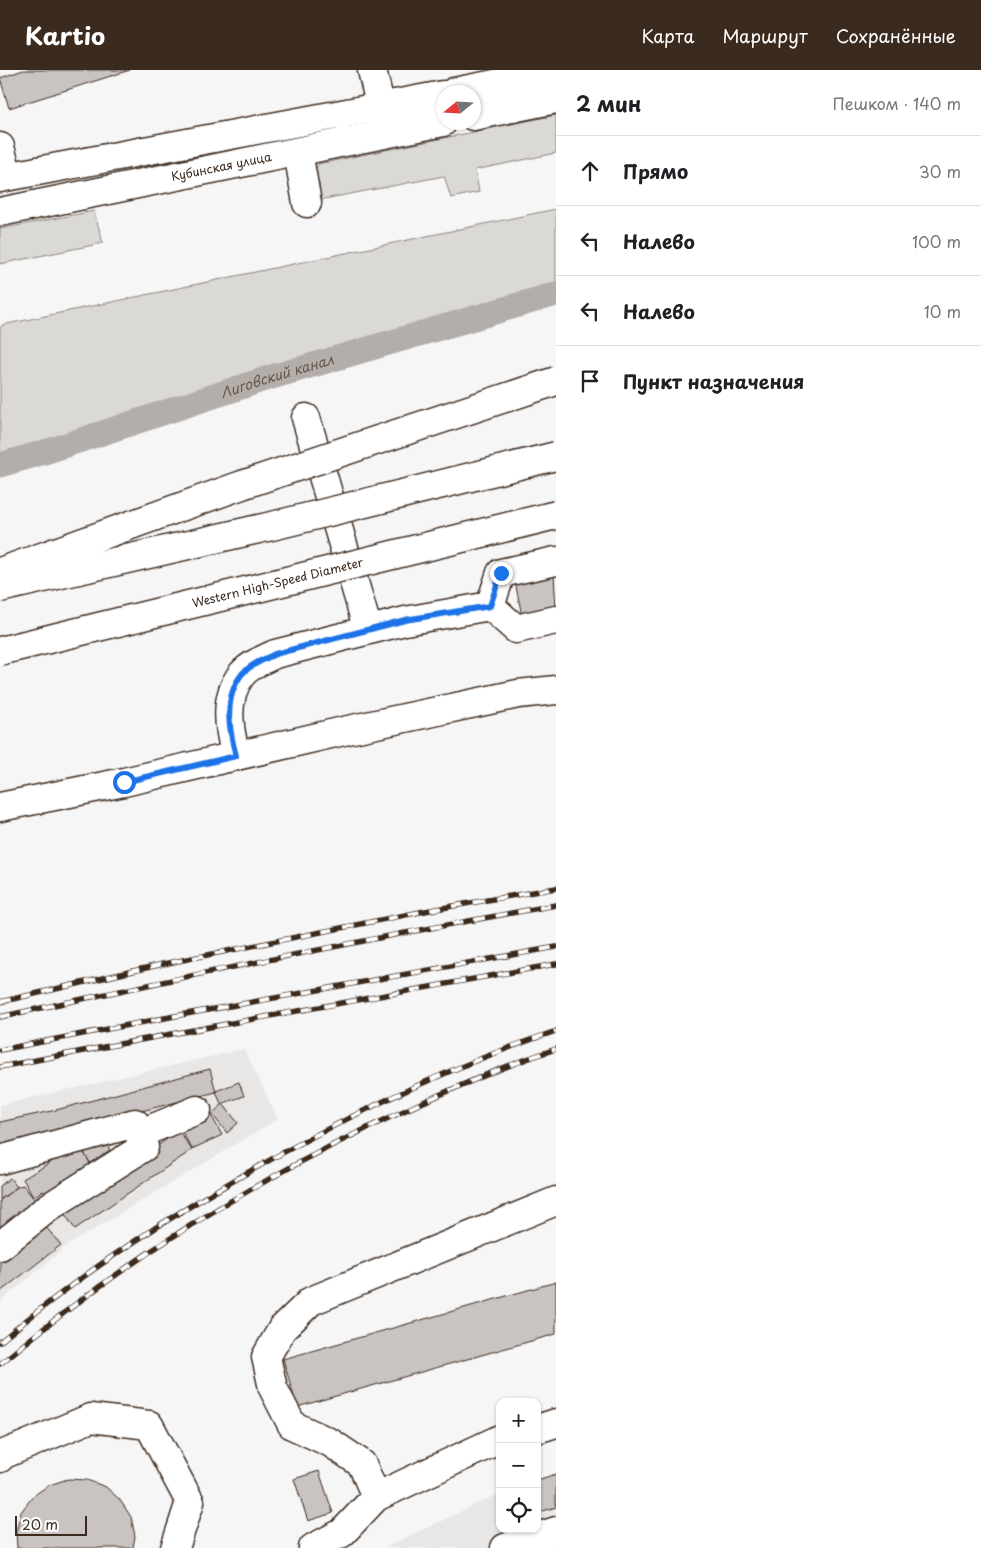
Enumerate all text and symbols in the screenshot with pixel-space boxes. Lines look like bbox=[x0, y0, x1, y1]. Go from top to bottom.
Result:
text: Kartio bbox=[25, 17, 105, 53]
text: Карта bbox=[642, 22, 694, 49]
text: Маршрут bbox=[722, 22, 808, 49]
text: Сохранённые bbox=[836, 22, 956, 49]
north arrow bbox=[436, 85, 481, 130]
text: 2 мин bbox=[576, 87, 641, 119]
text: Пешком · 140 m bbox=[833, 91, 961, 115]
street label: Кубинская улица bbox=[170, 147, 273, 185]
icon: ahead bbox=[576, 157, 604, 185]
text: Прямо bbox=[623, 157, 688, 185]
text: 30 m bbox=[919, 159, 961, 183]
icon: left bbox=[576, 227, 604, 255]
text: Налево bbox=[623, 227, 695, 255]
text: 100 m bbox=[912, 229, 961, 253]
icon: left bbox=[576, 297, 604, 325]
text: Налево bbox=[623, 297, 695, 325]
text: 10 m bbox=[924, 299, 961, 323]
water label: Лиговский канал bbox=[217, 348, 337, 403]
icon: arrive bbox=[576, 367, 604, 395]
text: Пункт назначения bbox=[623, 367, 804, 395]
street label: Western High-Speed Diameter bbox=[190, 552, 365, 612]
route end bbox=[490, 562, 513, 585]
route start bbox=[113, 771, 136, 794]
map controls bbox=[496, 1398, 541, 1533]
button: + bbox=[496, 1398, 541, 1443]
button: − bbox=[496, 1443, 541, 1488]
button: locate bbox=[496, 1488, 541, 1533]
scale bar bbox=[15, 1513, 88, 1536]
text: 20 m bbox=[22, 1514, 58, 1535]

